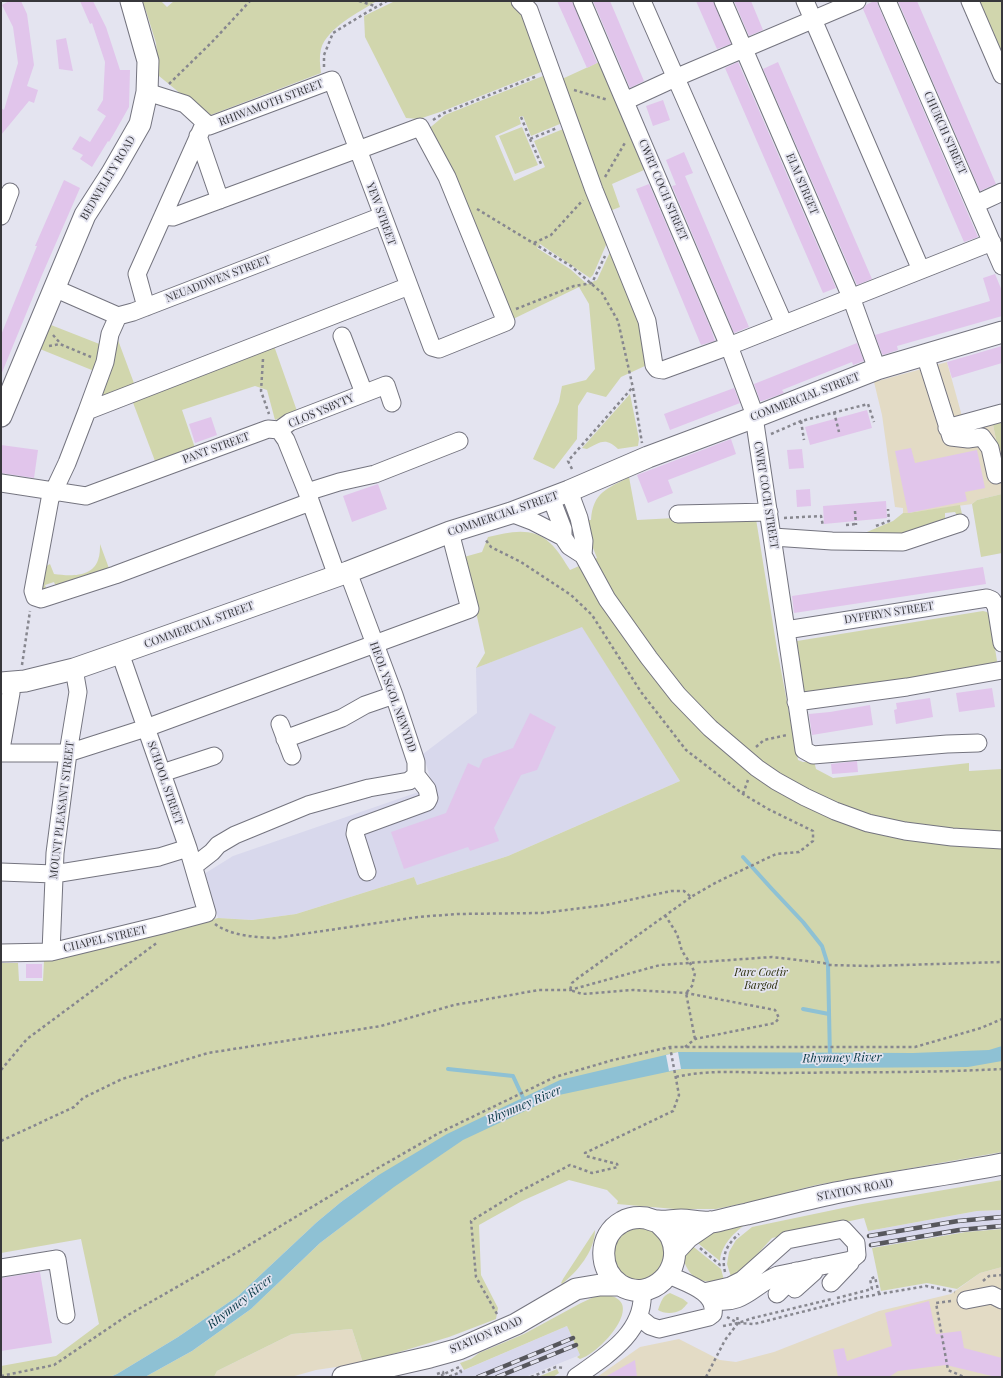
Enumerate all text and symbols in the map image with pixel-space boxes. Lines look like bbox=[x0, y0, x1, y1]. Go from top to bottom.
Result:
street label: RHIWAMOTH STREET bbox=[217, 77, 325, 129]
street label: CHURCH STREET bbox=[921, 90, 969, 176]
street label: BEDWELLTY ROAD bbox=[78, 133, 138, 223]
street label: CWRT COCH STREET bbox=[636, 137, 690, 243]
street label: ELM STREET bbox=[783, 151, 821, 217]
street label: YEW STREET bbox=[364, 181, 398, 247]
street label: NEUADDWEN STREET bbox=[164, 253, 272, 305]
street label: COMMERCIAL STREET bbox=[749, 370, 861, 424]
street label: CLOS YSBYTY bbox=[286, 391, 356, 431]
street label: PANT STREET bbox=[181, 430, 251, 466]
street label: CWRT COCH STREET bbox=[751, 440, 781, 550]
street label: COMMERCIAL STREET bbox=[446, 489, 560, 539]
street label: COMMERCIAL STREET bbox=[142, 599, 256, 651]
street label: DYFFRYN STREET bbox=[843, 599, 935, 627]
street label: HEOL YSGOL NEWYDD bbox=[367, 640, 419, 754]
street label: MOUNT PLEASANT STREET bbox=[47, 740, 77, 880]
street label: SCHOOL STREET bbox=[145, 740, 185, 826]
street label: CHAPEL STREET bbox=[62, 923, 148, 955]
park label: Parc Coetir Bargod bbox=[734, 966, 788, 992]
water label: Rhymney River bbox=[802, 1050, 882, 1066]
water label: Rhymney River bbox=[485, 1083, 563, 1127]
street label: STATION ROAD bbox=[816, 1176, 894, 1204]
water label: Rhymney River bbox=[204, 1272, 276, 1332]
street label: STATION ROAD bbox=[448, 1314, 524, 1356]

